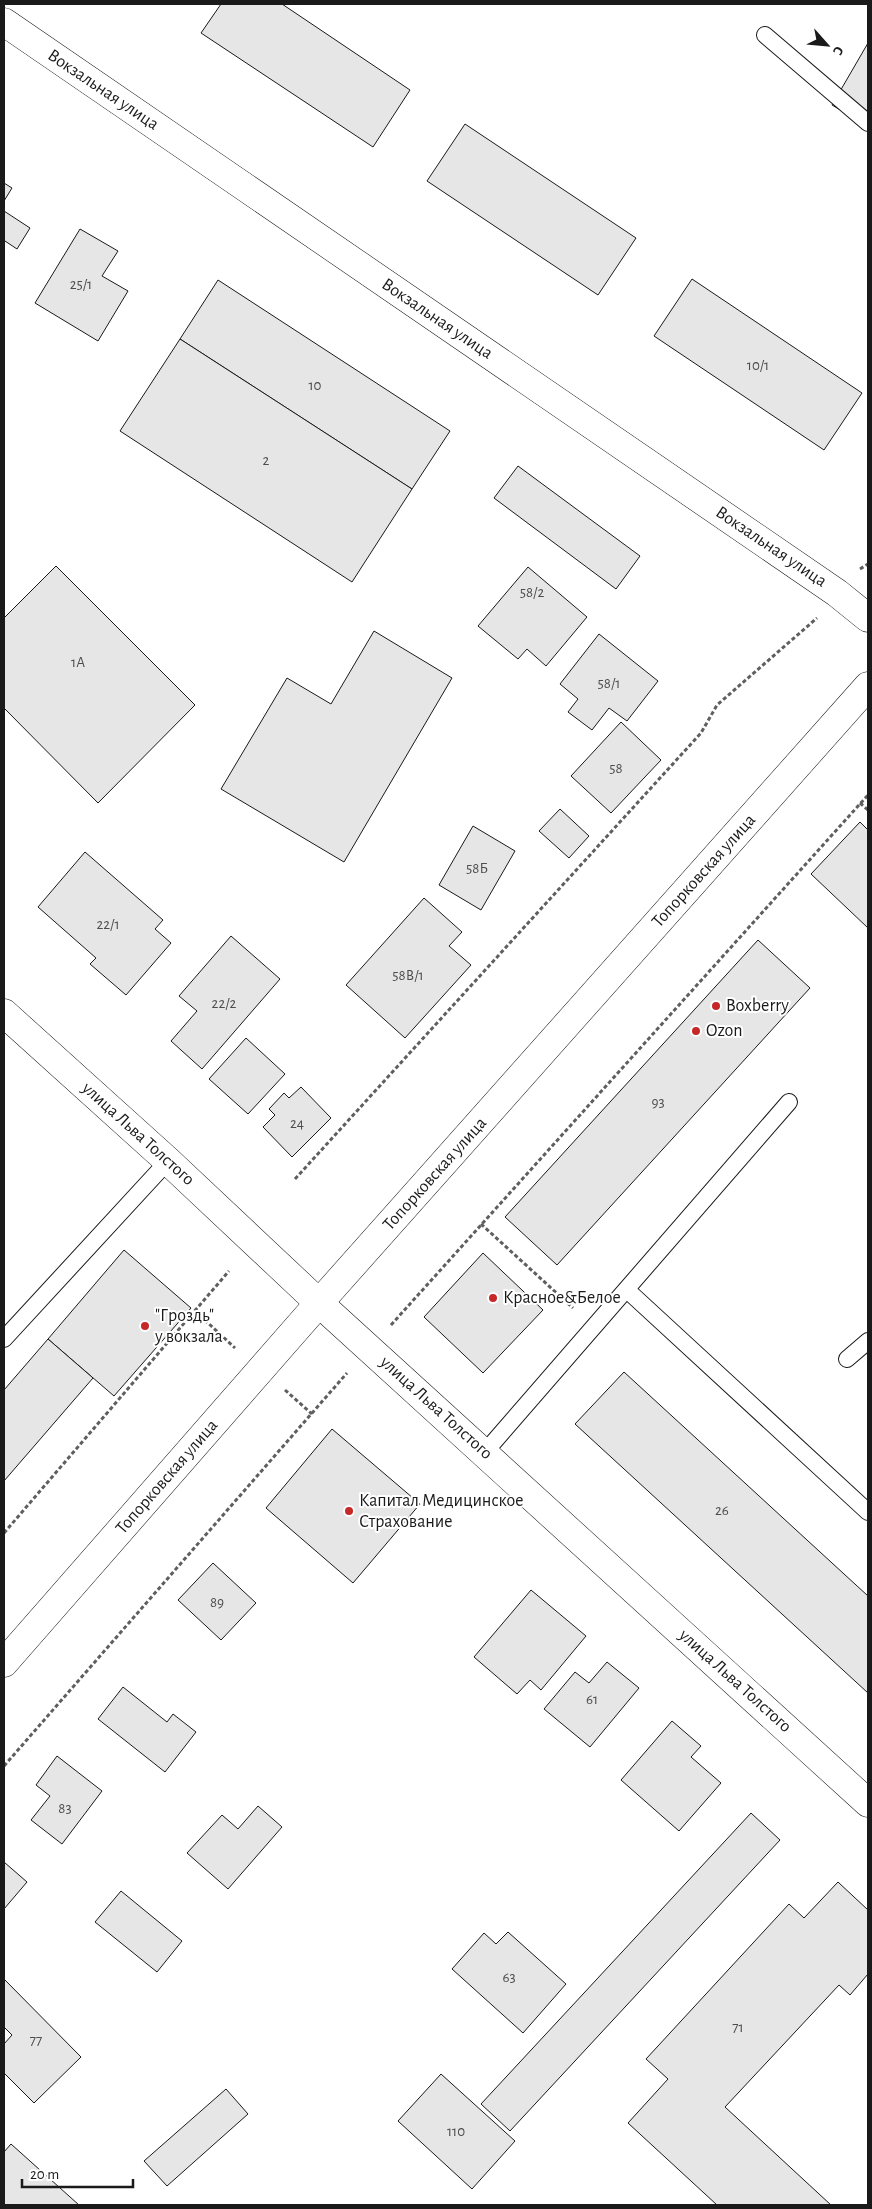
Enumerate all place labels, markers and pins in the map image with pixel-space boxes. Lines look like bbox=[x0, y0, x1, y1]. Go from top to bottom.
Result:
place label: Boxberry bbox=[726, 997, 789, 1015]
marker: Boxberry bbox=[710, 1000, 722, 1012]
place label: Ozon bbox=[706, 1022, 743, 1040]
marker: Ozon bbox=[690, 1025, 702, 1037]
place label: Красное&Белое bbox=[503, 1289, 621, 1307]
marker: Красное&Белое bbox=[487, 1292, 499, 1304]
place label: "Гроздь" у вокзала bbox=[154, 1307, 223, 1346]
marker: "Гроздь" у вокзала bbox=[139, 1320, 151, 1332]
place label: Капитал Медицинское Страхование bbox=[359, 1492, 523, 1531]
marker: Капитал Медицинское Страхование bbox=[343, 1505, 355, 1517]

